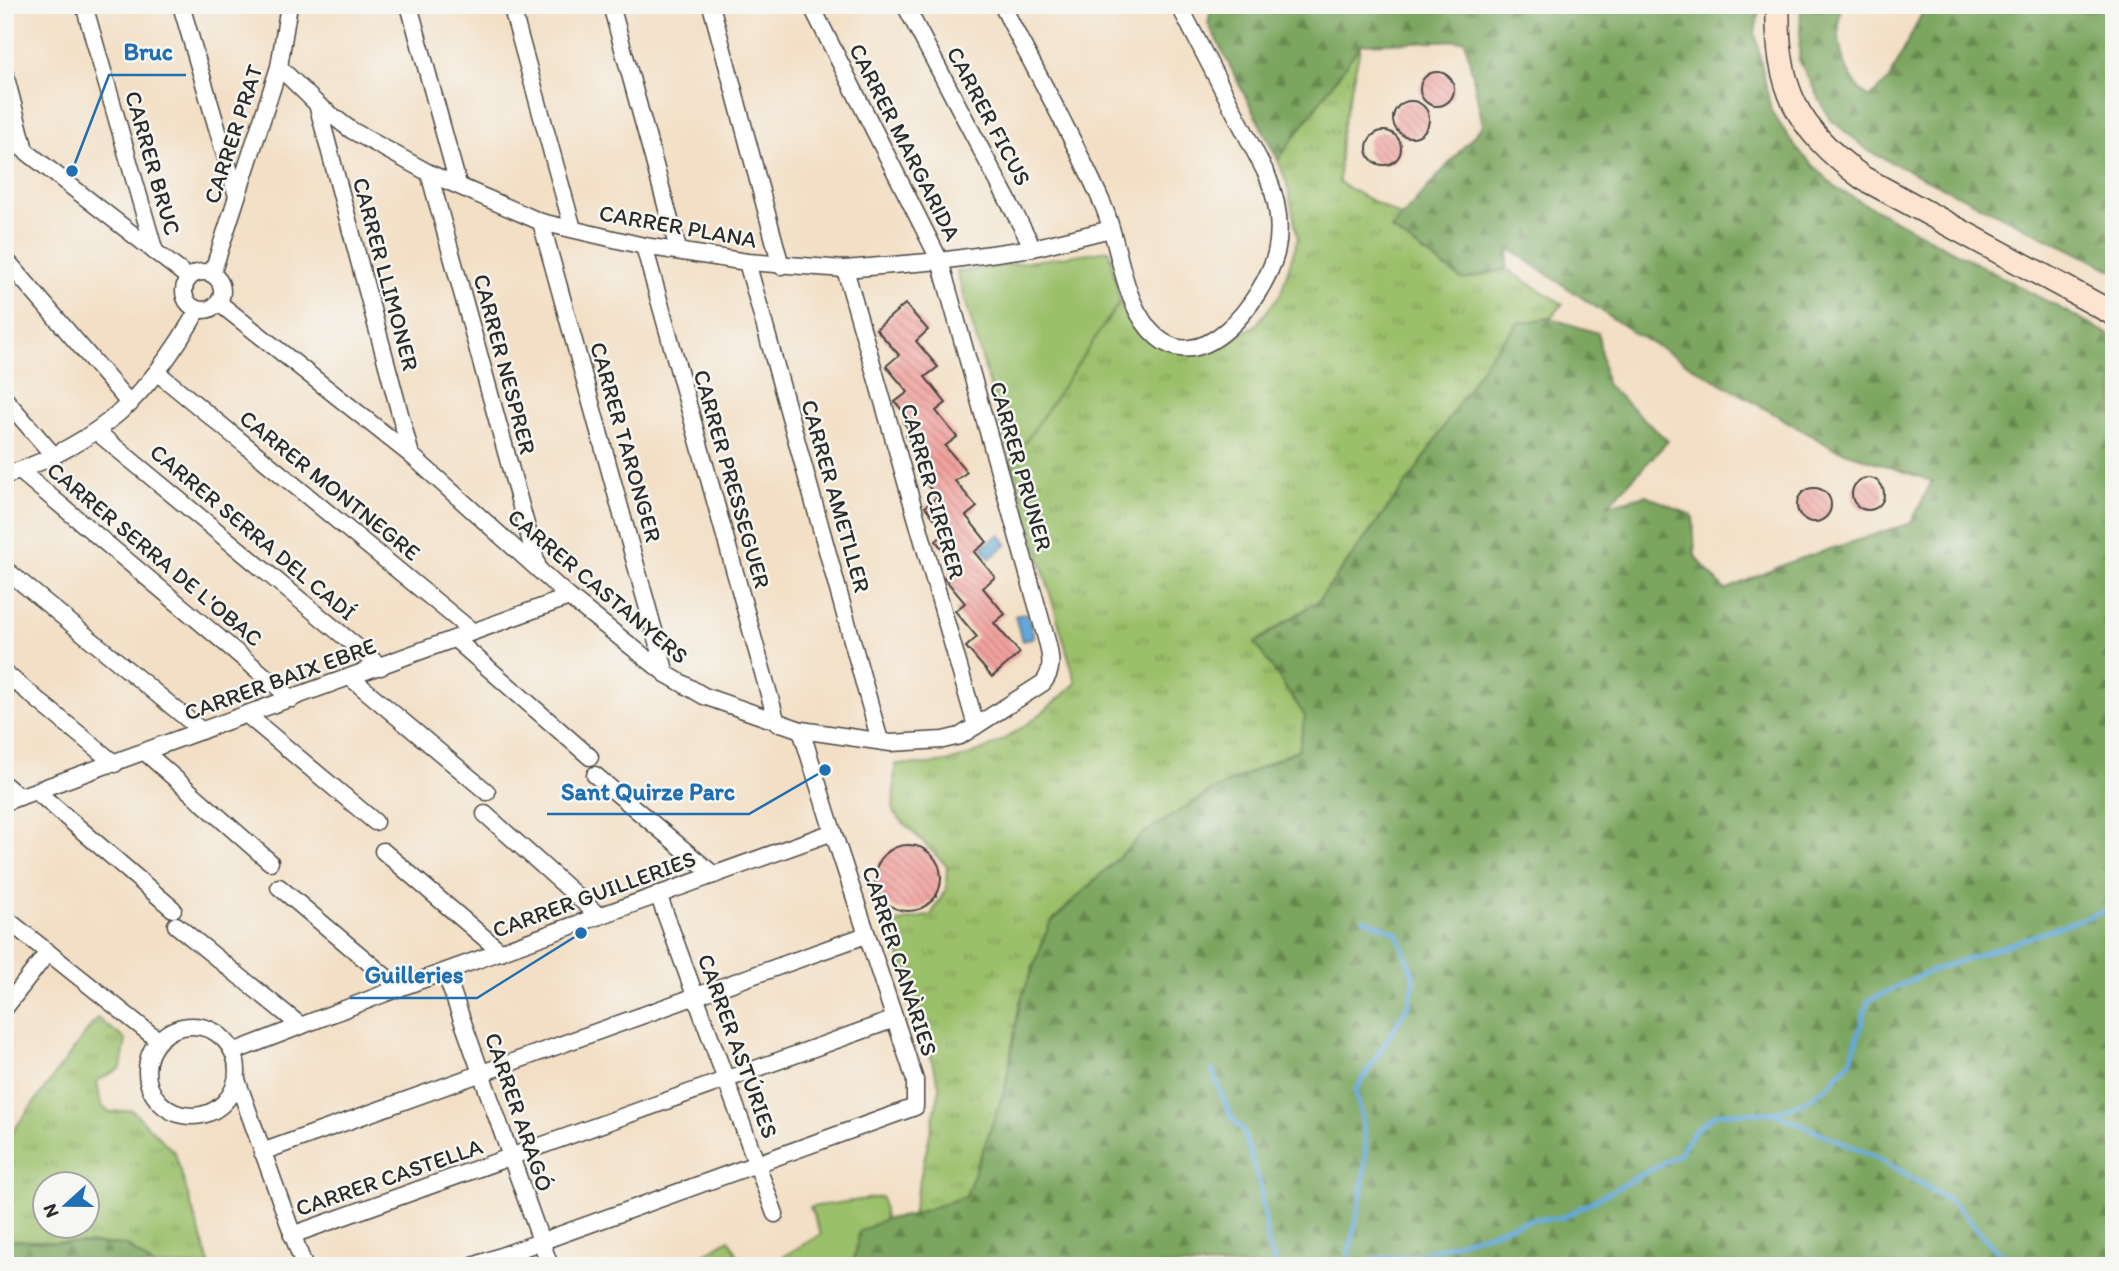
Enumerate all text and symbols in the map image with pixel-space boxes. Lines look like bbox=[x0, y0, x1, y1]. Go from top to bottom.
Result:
callout: Bruc bbox=[109, 30, 186, 75]
text: Bruc bbox=[123, 37, 173, 66]
street label: CARRER MARGARIDA bbox=[843, 39, 967, 246]
street label: CARRER FICUS bbox=[941, 42, 1037, 190]
street label: CARRER PRAT bbox=[197, 61, 269, 207]
street label: CARRER BRUC bbox=[119, 88, 187, 238]
street label: CARRER LLIMONER bbox=[347, 174, 425, 374]
street label: CARRER PLANA bbox=[597, 198, 759, 254]
street label: CARRER NESPRER bbox=[467, 271, 543, 457]
street label: CARRER TARONGER bbox=[584, 339, 668, 545]
street label: CARRER PRESSEGUER bbox=[687, 366, 777, 592]
street label: CARRER PRUNER bbox=[983, 378, 1059, 555]
street label: CARRER AMETLLER bbox=[795, 396, 877, 596]
street label: CARRER CIRERER bbox=[895, 400, 972, 583]
street label: CARRER MONTNEGRE bbox=[234, 404, 426, 567]
street label: CARRER SERRA DEL CADÍ bbox=[144, 438, 362, 626]
street label: CARRER SERRA DE L'OBAC bbox=[41, 456, 269, 652]
street label: CARRER CASTANYERS bbox=[502, 502, 694, 670]
street label: CARRER BAIX EBRE bbox=[180, 631, 380, 727]
callout: Sant Quirze Parc bbox=[547, 769, 749, 814]
text: Sant Quirze Parc bbox=[561, 777, 735, 806]
street label: CARRER GUILLERIES bbox=[489, 844, 699, 944]
street label: CARRER CANÀRIES bbox=[856, 863, 944, 1059]
street label: CARRER ASTÚRIES bbox=[692, 950, 784, 1142]
callout: Guilleries bbox=[350, 953, 477, 998]
text: Guilleries bbox=[365, 960, 464, 989]
street label: CARRER ARAGÓ bbox=[479, 1029, 559, 1195]
street label: CARRER CASTELLA bbox=[292, 1132, 486, 1222]
north arrow bbox=[32, 1170, 102, 1240]
text: N bbox=[38, 1201, 64, 1221]

